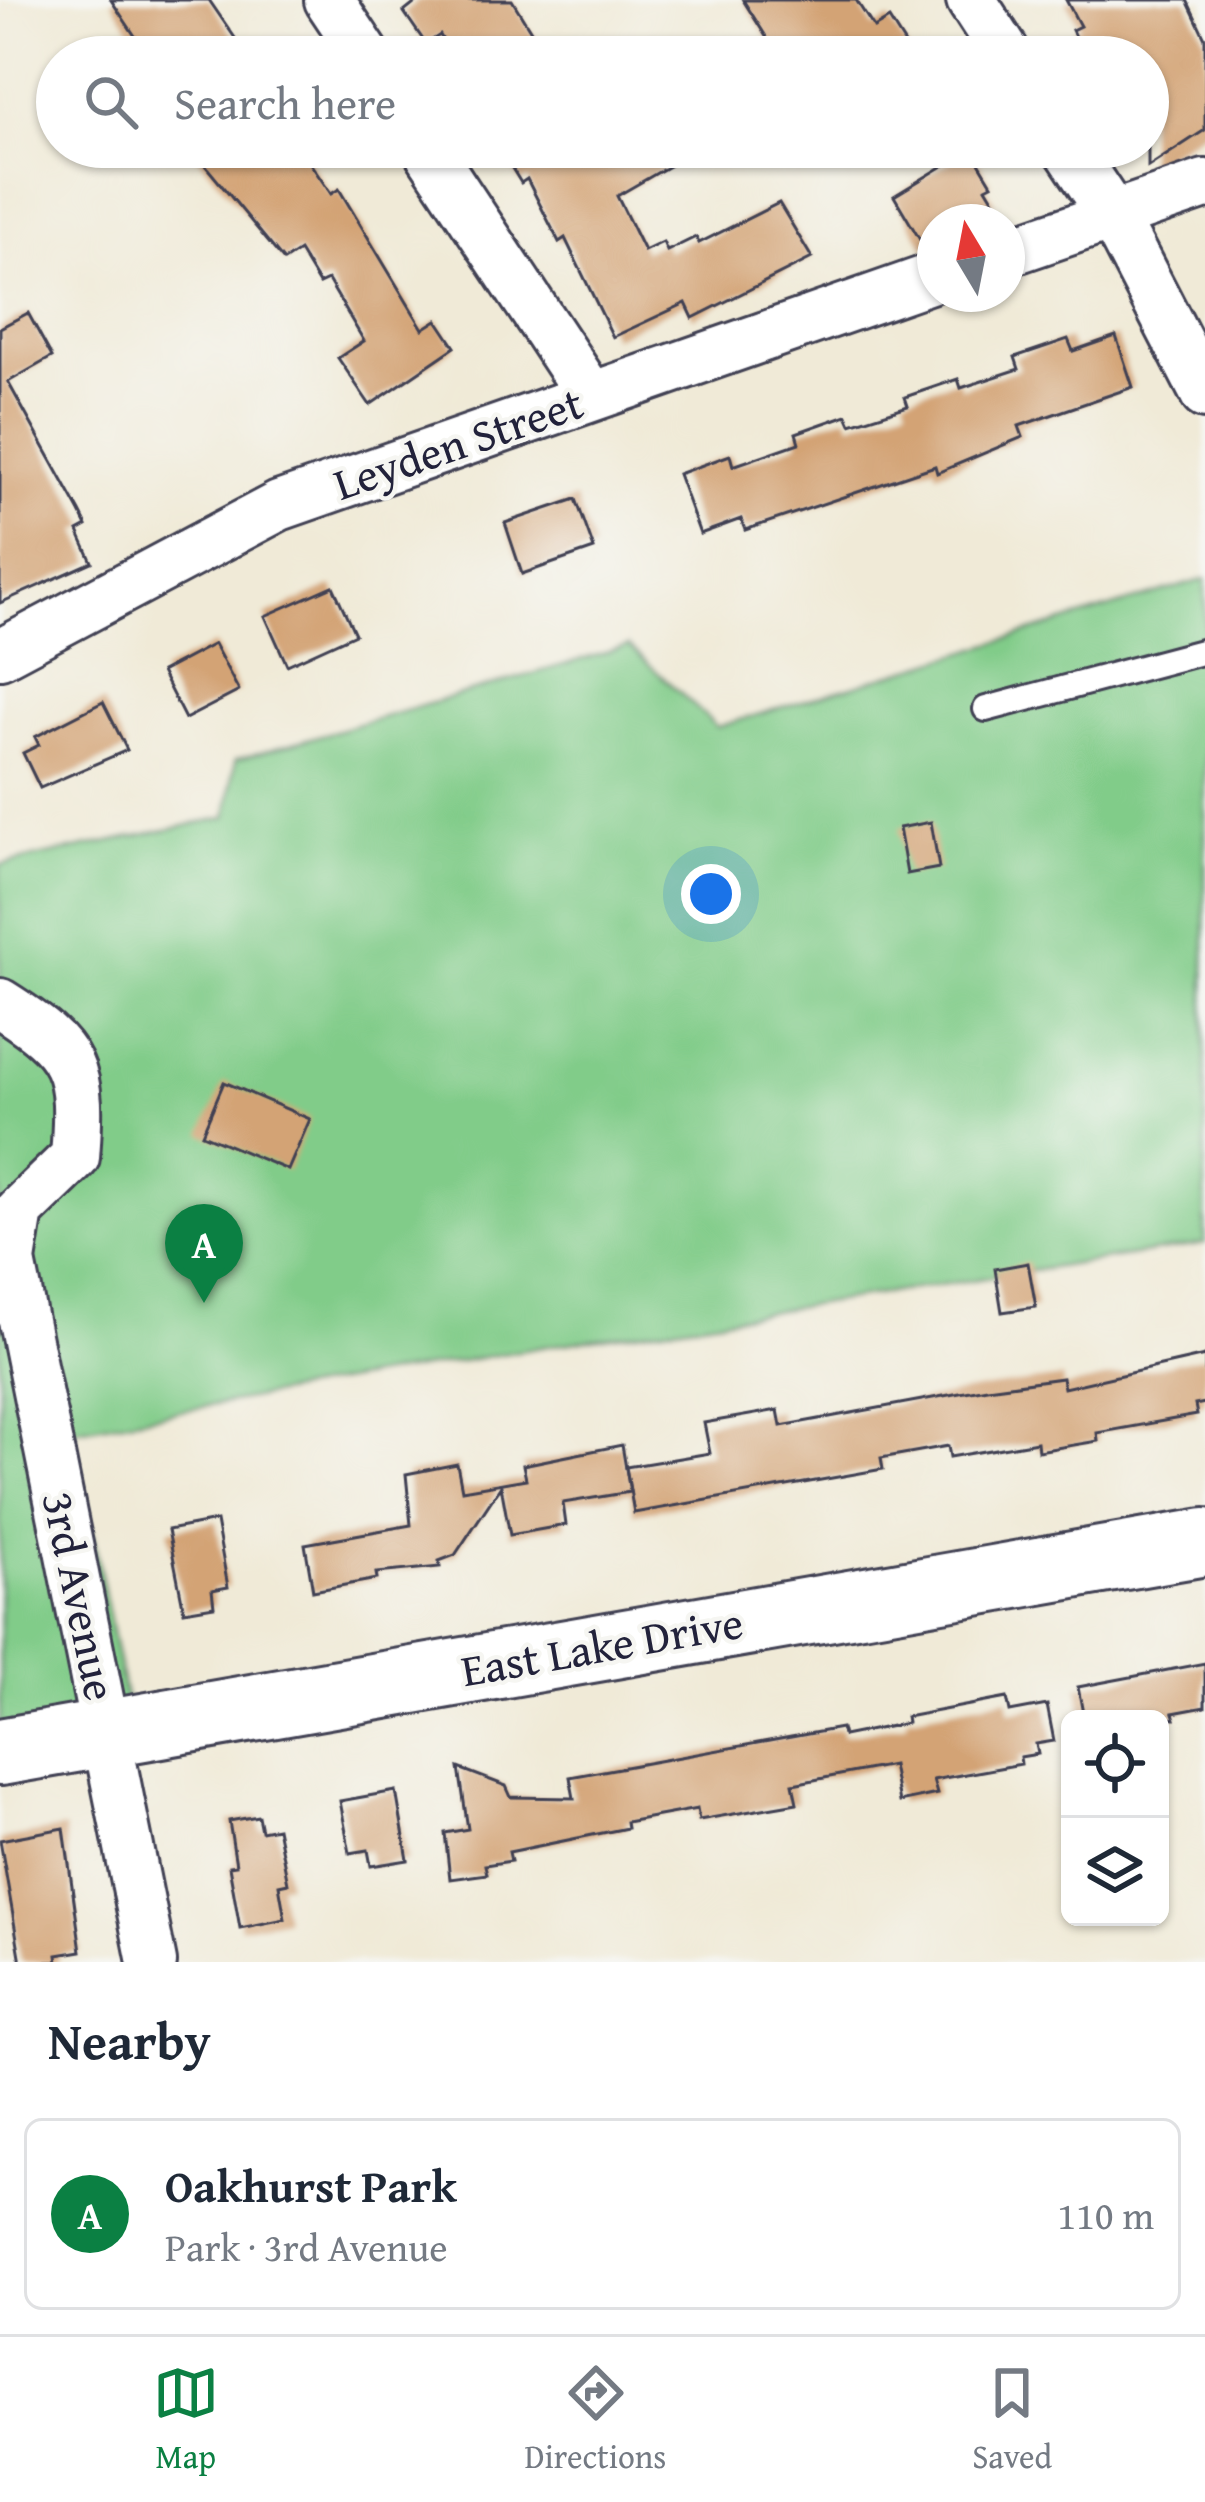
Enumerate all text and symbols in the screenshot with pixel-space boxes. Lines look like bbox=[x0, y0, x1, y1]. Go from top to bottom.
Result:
search box bbox=[36, 36, 1169, 168]
icon: search bbox=[78, 69, 144, 135]
text: Search here bbox=[174, 70, 396, 135]
north arrow bbox=[917, 204, 1025, 312]
street label: Leyden Street bbox=[325, 370, 591, 516]
your location bbox=[681, 864, 741, 924]
pin: A bbox=[165, 1204, 243, 1303]
street label: 3rd Avenue bbox=[27, 1485, 134, 1706]
street label: East Lake Drive bbox=[456, 1589, 748, 1702]
map controls bbox=[1061, 1710, 1169, 1926]
button: locate bbox=[1061, 1710, 1169, 1818]
button: layers bbox=[1061, 1818, 1169, 1926]
text: Nearby bbox=[48, 2003, 211, 2078]
text: Oakhurst Park bbox=[165, 2153, 457, 2218]
text: A bbox=[78, 2186, 102, 2243]
text: 110 m bbox=[1057, 2186, 1154, 2243]
text: Park · 3rd Avenue bbox=[165, 2218, 448, 2275]
tab: Map bbox=[153, 2360, 219, 2480]
tab: Directions bbox=[525, 2360, 666, 2480]
tab: Saved bbox=[972, 2360, 1052, 2480]

